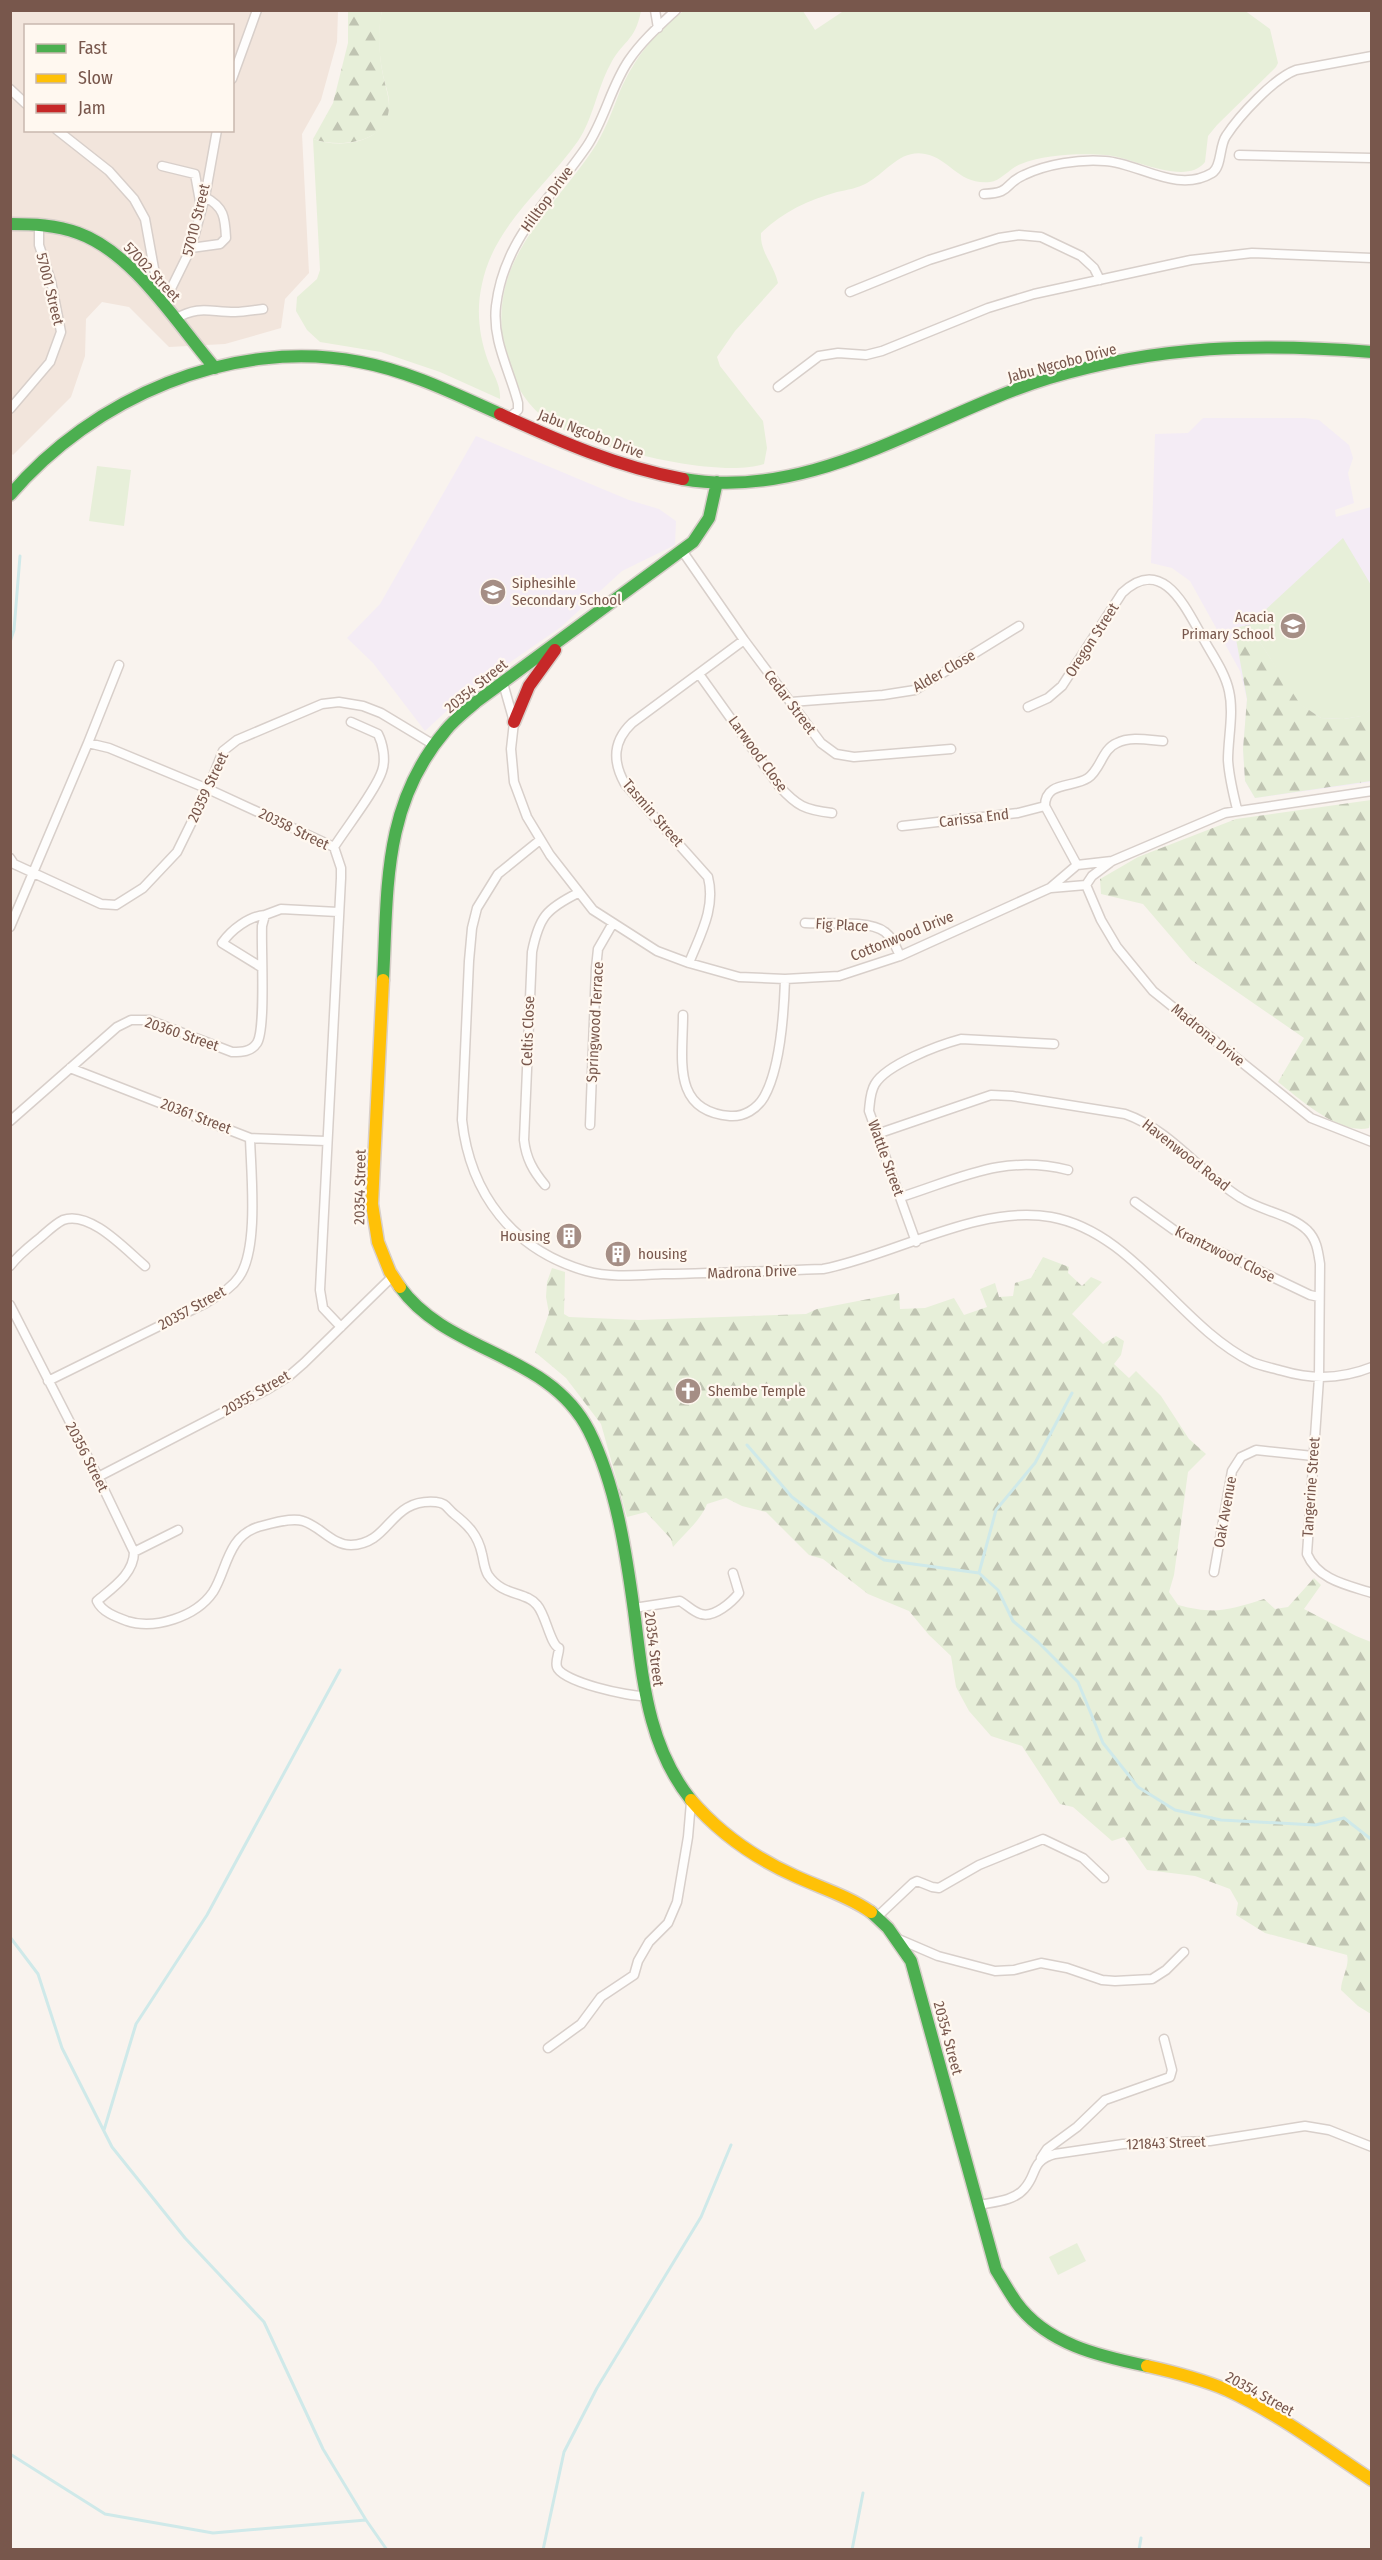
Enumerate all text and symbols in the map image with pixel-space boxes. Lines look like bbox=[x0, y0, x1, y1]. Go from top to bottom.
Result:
legend bbox=[24, 24, 234, 132]
text: Fast bbox=[78, 37, 107, 59]
text: Slow bbox=[78, 67, 113, 89]
text: Jam bbox=[78, 97, 106, 119]
street label: Hilltop Drive bbox=[517, 163, 577, 235]
street label: 57010 Street bbox=[178, 182, 214, 258]
street label: 57002 Street bbox=[120, 238, 184, 306]
street label: 57001 Street bbox=[32, 251, 68, 327]
street label: Jabu Ngcobo Drive bbox=[1006, 340, 1118, 386]
street label: Jabu Ngcobo Drive bbox=[536, 406, 646, 462]
place label: Siphesihle Secondary School bbox=[512, 574, 621, 609]
school or university icon: Siphesihle Secondary School bbox=[478, 577, 508, 607]
street label: Oregon Street bbox=[1061, 600, 1123, 680]
place label: Acacia Primary School bbox=[1182, 608, 1274, 643]
school or university icon: Acacia Primary School bbox=[1278, 611, 1308, 641]
street label: Alder Close bbox=[910, 646, 978, 696]
street label: 20354 Street bbox=[441, 655, 511, 717]
street label: Cedar Street bbox=[760, 666, 820, 738]
street label: Larwood Close bbox=[724, 713, 792, 795]
street label: 20359 Street bbox=[184, 749, 232, 825]
street label: Tasmin Street bbox=[619, 776, 687, 850]
street label: 20358 Street bbox=[256, 804, 332, 854]
street label: Carissa End bbox=[938, 805, 1010, 831]
street label: Cottonwood Drive bbox=[848, 907, 956, 965]
street label: Fig Place bbox=[815, 915, 869, 935]
street label: Springwood Terrace bbox=[583, 961, 607, 1083]
street label: Celtis Close bbox=[518, 996, 538, 1066]
street label: Madrona Drive bbox=[1168, 1000, 1248, 1070]
street label: 20360 Street bbox=[143, 1013, 221, 1055]
street label: 20361 Street bbox=[158, 1094, 234, 1138]
street label: Havenwood Road bbox=[1139, 1115, 1233, 1195]
street label: Wattle Street bbox=[864, 1118, 908, 1199]
street label: 20354 Street bbox=[350, 1149, 370, 1225]
building icon: Housing bbox=[554, 1221, 584, 1251]
street label: Krantzwood Close bbox=[1172, 1222, 1278, 1286]
place label: Housing bbox=[500, 1227, 550, 1245]
building icon: housing bbox=[603, 1239, 633, 1269]
place label: housing bbox=[638, 1245, 687, 1263]
street label: Madrona Drive bbox=[707, 1261, 797, 1283]
street label: 20357 Street bbox=[155, 1282, 229, 1334]
street label: 20355 Street bbox=[219, 1366, 293, 1420]
church icon: Shembe Temple bbox=[673, 1376, 703, 1406]
place label: Shembe Temple bbox=[708, 1382, 806, 1400]
street label: 20356 Street bbox=[62, 1419, 112, 1495]
street label: Tangerine Street bbox=[1299, 1436, 1323, 1538]
street label: Oak Avenue bbox=[1210, 1475, 1240, 1549]
street label: 20354 Street bbox=[640, 1610, 668, 1688]
street label: 20354 Street bbox=[930, 1999, 967, 2077]
street label: 121843 Street bbox=[1126, 2133, 1206, 2153]
street label: 20354 Street bbox=[1223, 2368, 1298, 2420]

